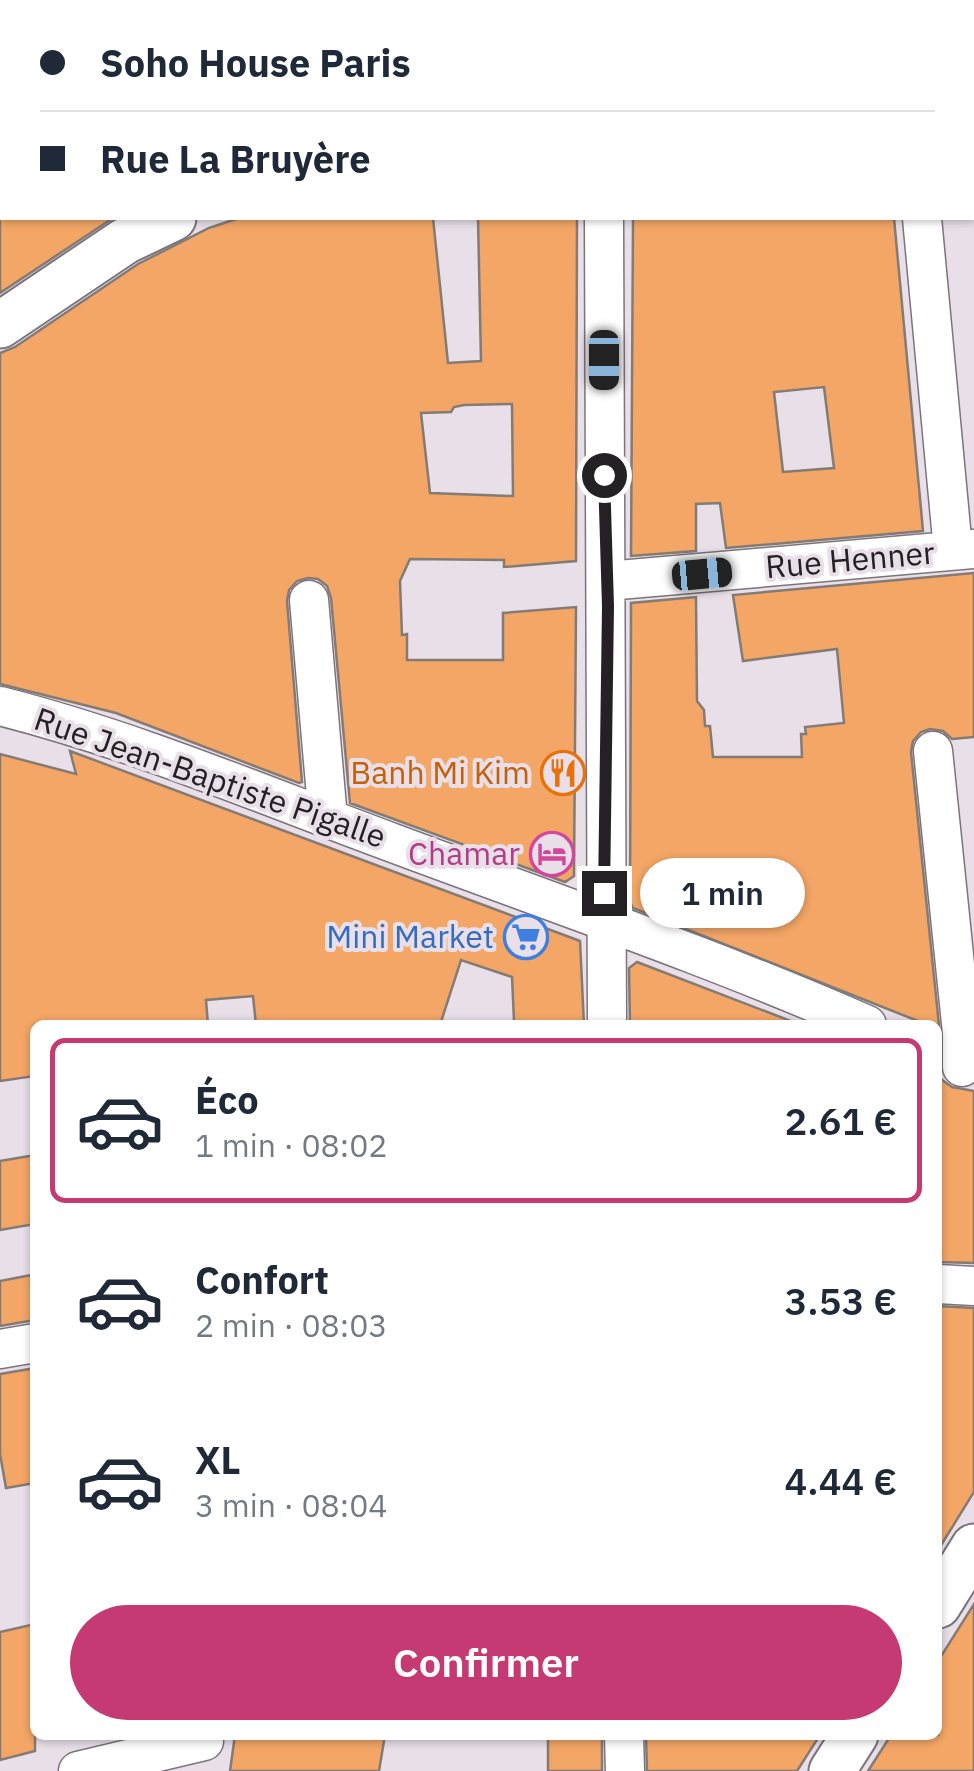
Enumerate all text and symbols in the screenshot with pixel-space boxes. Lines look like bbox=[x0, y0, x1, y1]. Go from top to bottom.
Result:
text: Soho House Paris bbox=[100, 38, 411, 87]
text: Rue La Bruyère bbox=[100, 134, 371, 183]
car bbox=[589, 330, 619, 390]
route start bbox=[582, 453, 627, 498]
street label: Rue Henner bbox=[764, 531, 936, 587]
car bbox=[671, 556, 733, 592]
street label: Rue Jean-Baptiste Pigalle bbox=[29, 697, 392, 857]
restaurant icon: Banh Mi Kim bbox=[540, 750, 586, 796]
place label: Banh Mi Kim bbox=[350, 751, 530, 793]
hotel icon: Chamar bbox=[529, 831, 575, 877]
place label: Chamar bbox=[408, 832, 520, 874]
callout: 1 min bbox=[639, 858, 804, 928]
route end bbox=[582, 871, 627, 916]
text: 1 min bbox=[681, 872, 764, 914]
supermarket icon: Mini Market bbox=[503, 914, 549, 960]
place label: Mini Market bbox=[326, 915, 494, 957]
text: Éco bbox=[195, 1075, 259, 1124]
icon: car bbox=[75, 1076, 165, 1166]
text: 2.61 € bbox=[784, 1096, 897, 1145]
text: 1 min · 08:02 bbox=[195, 1124, 388, 1166]
text: Confort bbox=[195, 1255, 329, 1304]
icon: car bbox=[75, 1256, 165, 1346]
text: 3.53 € bbox=[784, 1276, 897, 1325]
text: 2 min · 08:03 bbox=[195, 1304, 388, 1346]
text: XL bbox=[195, 1435, 241, 1484]
icon: car bbox=[75, 1436, 165, 1526]
text: 4.44 € bbox=[784, 1456, 897, 1505]
text: 3 min · 08:04 bbox=[195, 1484, 388, 1526]
button: Confirmer bbox=[70, 1605, 902, 1720]

